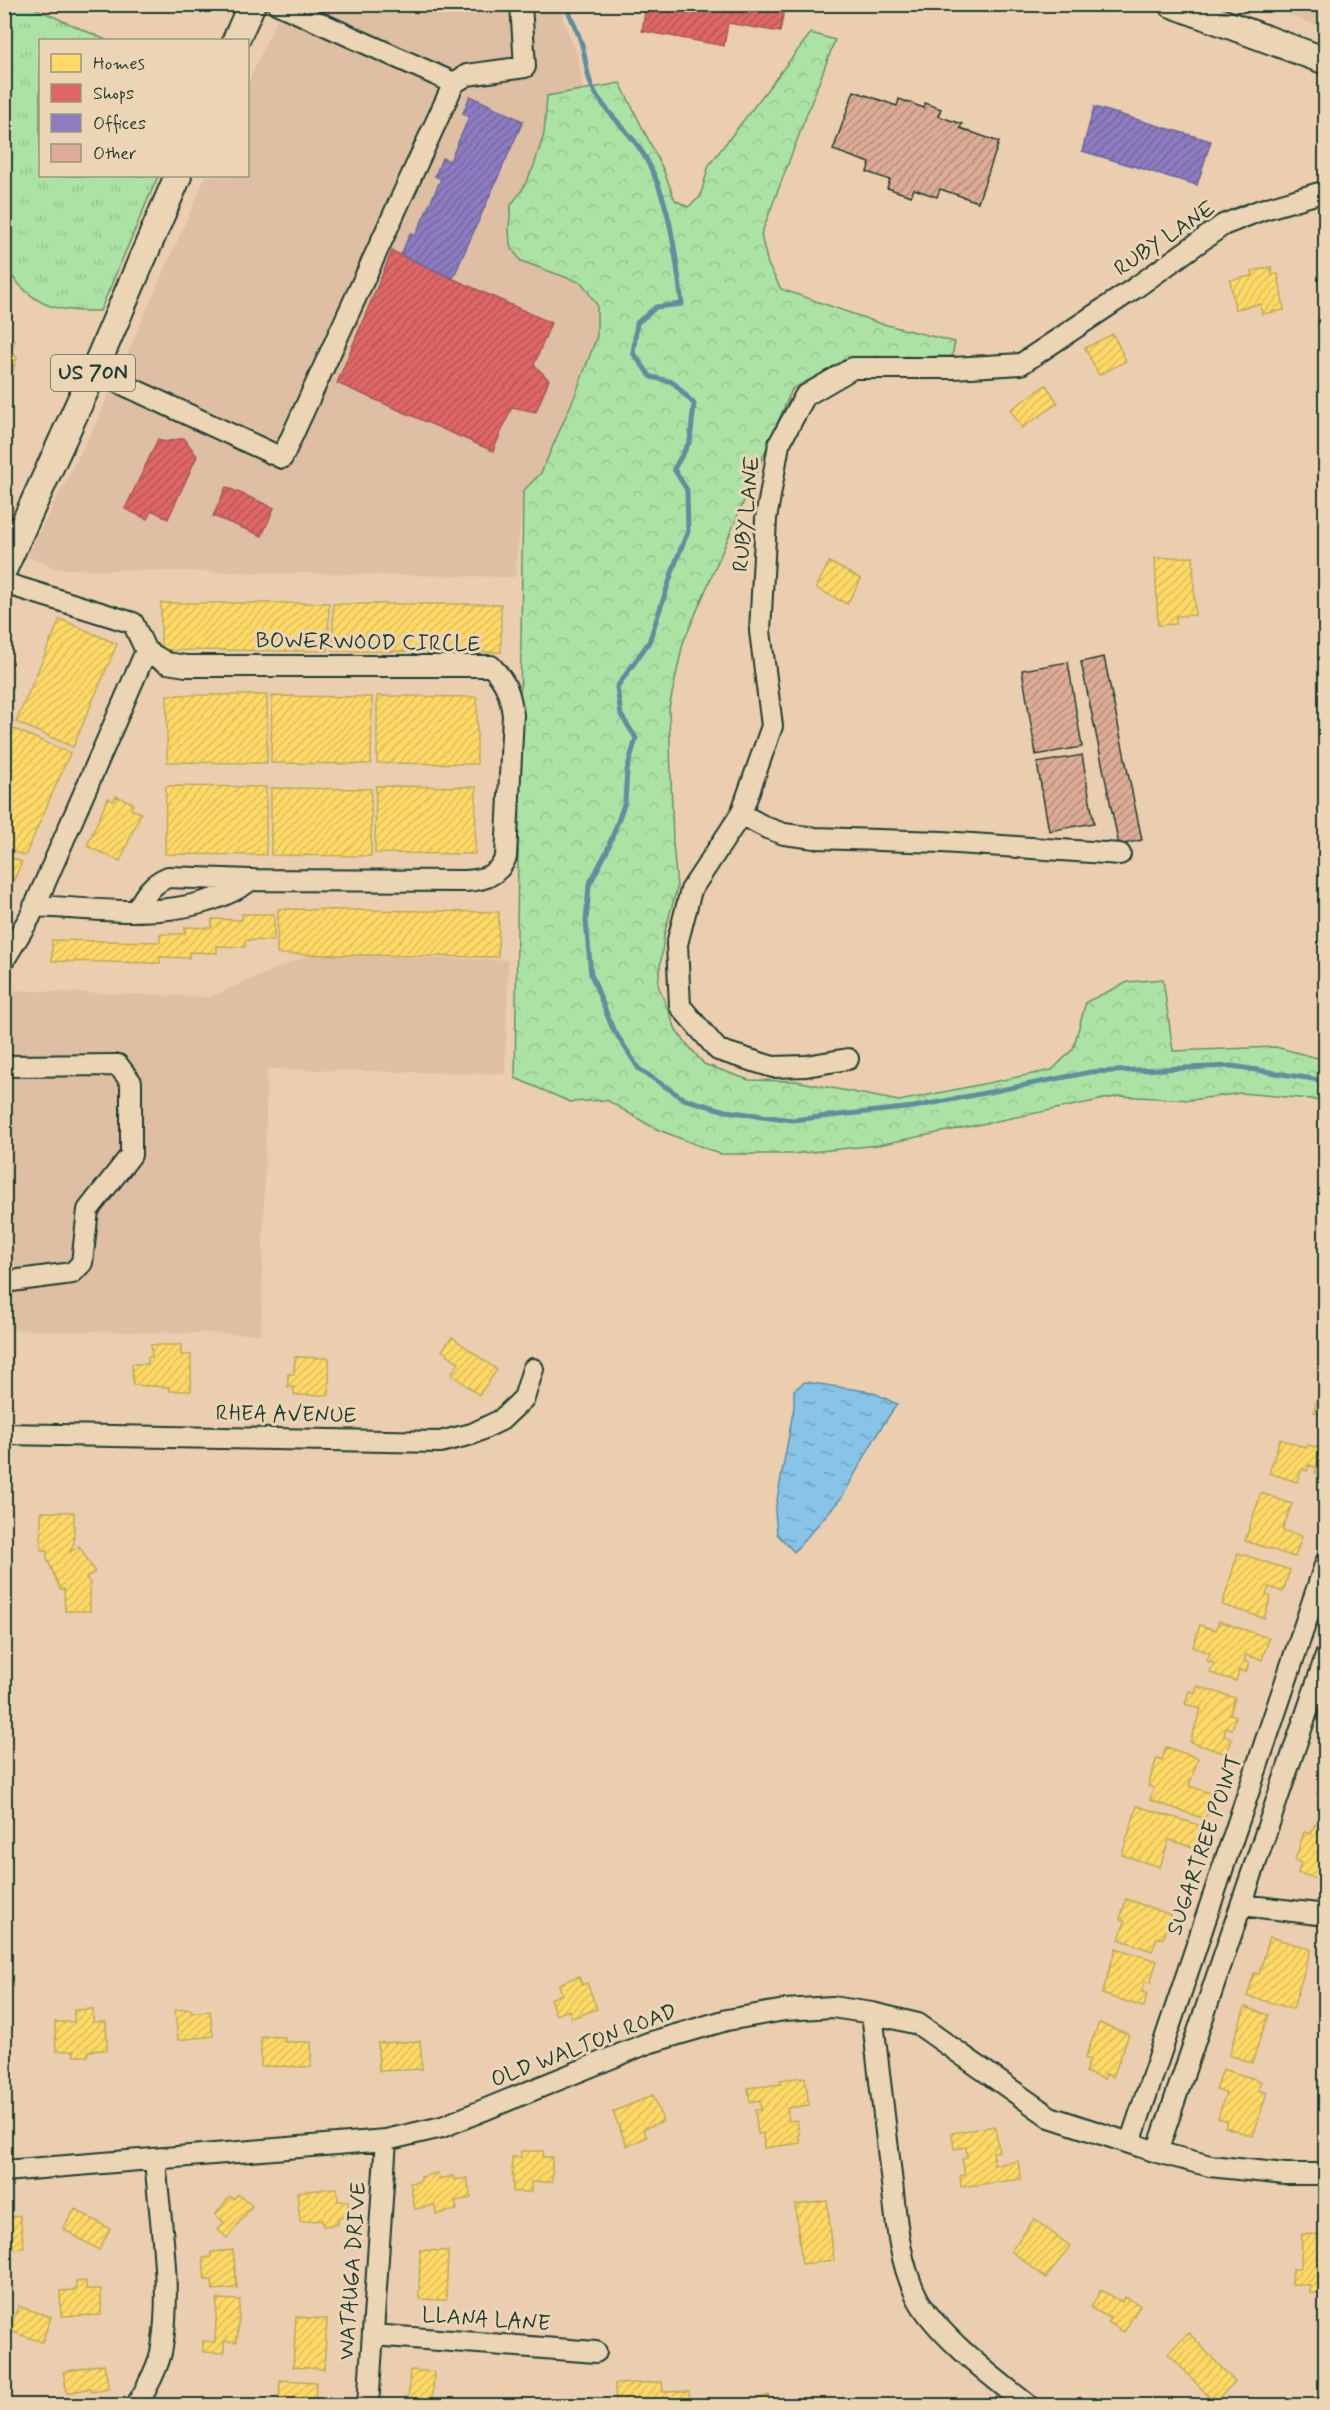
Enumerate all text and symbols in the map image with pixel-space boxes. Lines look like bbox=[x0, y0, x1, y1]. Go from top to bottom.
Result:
legend bbox=[39, 39, 249, 177]
text: Homes bbox=[93, 52, 145, 76]
text: Shops bbox=[93, 82, 134, 106]
text: Offices bbox=[93, 112, 146, 136]
text: Other bbox=[93, 142, 137, 166]
street label: RUBY LANE bbox=[1109, 195, 1221, 283]
road number: US 70N bbox=[51, 355, 135, 391]
street label: RUBY LANE bbox=[727, 455, 767, 573]
street label: BOWERWOOD CIRCLE bbox=[255, 627, 481, 659]
street label: RHEA AVENUE bbox=[215, 1400, 357, 1430]
street label: SUGARTREE POINT bbox=[1161, 1751, 1249, 1939]
street label: OLD WALTON ROAD bbox=[487, 1998, 681, 2094]
street label: WATAUGA DRIVE bbox=[333, 2181, 373, 2361]
street label: LLANA LANE bbox=[421, 2302, 551, 2338]

